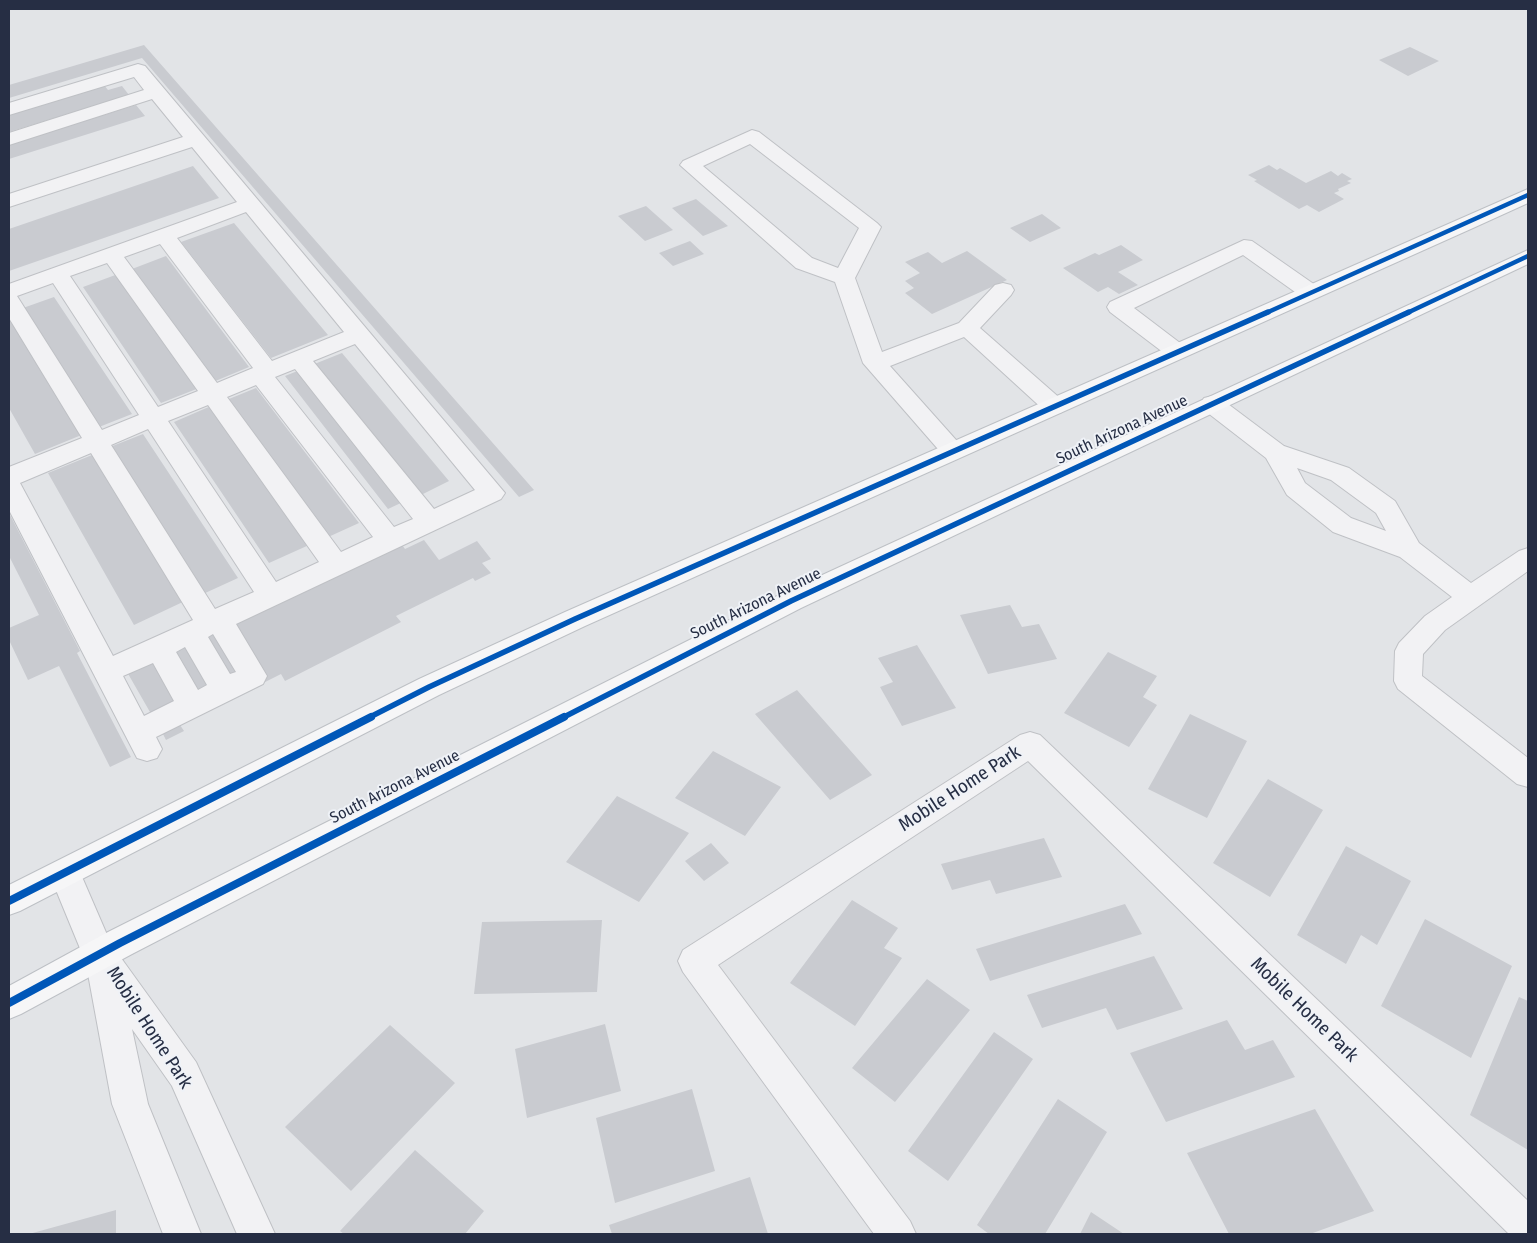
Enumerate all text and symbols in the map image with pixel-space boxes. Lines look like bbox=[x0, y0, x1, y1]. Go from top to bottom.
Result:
street label: South Arizona Avenue bbox=[1053, 391, 1191, 469]
street label: South Arizona Avenue bbox=[688, 564, 824, 644]
street label: Mobile Home Park bbox=[895, 741, 1025, 837]
street label: South Arizona Avenue bbox=[327, 746, 463, 828]
street label: Mobile Home Park bbox=[1245, 953, 1363, 1067]
street label: Mobile Home Park bbox=[101, 963, 197, 1093]

